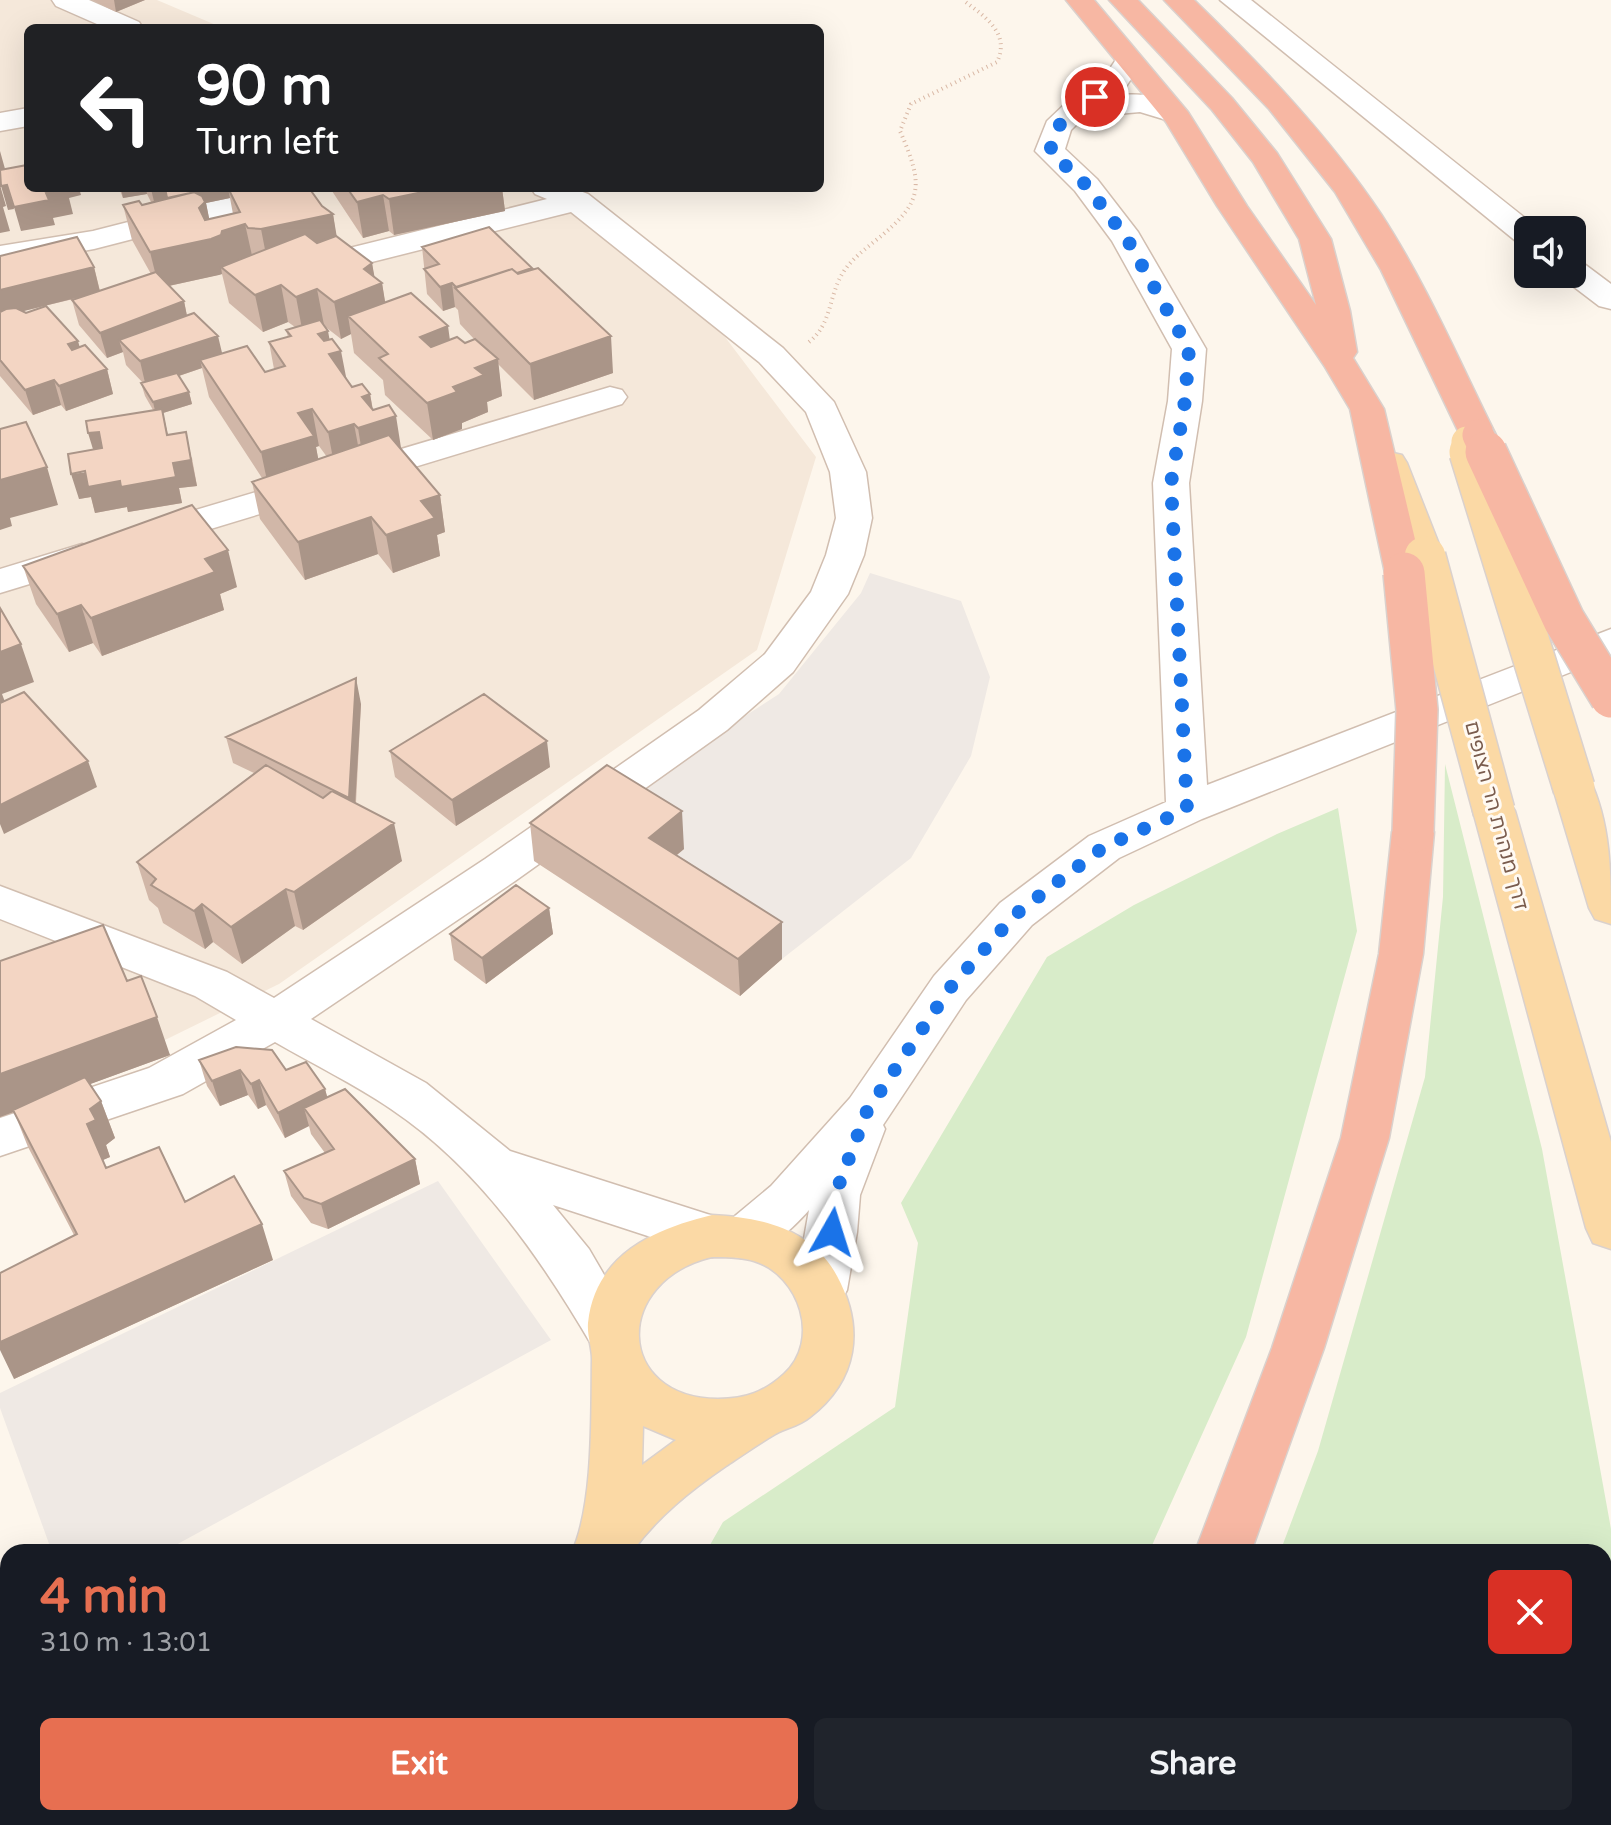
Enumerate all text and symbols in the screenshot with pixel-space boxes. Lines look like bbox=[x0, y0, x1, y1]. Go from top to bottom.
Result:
text: 90 m bbox=[196, 53, 332, 120]
icon: left bbox=[64, 56, 168, 160]
pin bbox=[1061, 63, 1129, 131]
icon: arrive bbox=[1073, 75, 1117, 119]
text: Turn left bbox=[196, 121, 339, 164]
map controls bbox=[1514, 216, 1586, 288]
button: sound bbox=[1514, 216, 1586, 288]
street label: דרך מנהרת הר הצופים bbox=[1459, 719, 1533, 913]
position arrow bbox=[790, 1190, 874, 1274]
text: 4 min bbox=[40, 1568, 168, 1626]
button: close bbox=[1488, 1570, 1572, 1654]
text: 310 m · 13:01 bbox=[40, 1627, 212, 1658]
button: Exit bbox=[40, 1718, 798, 1810]
button: Share bbox=[814, 1718, 1572, 1810]

